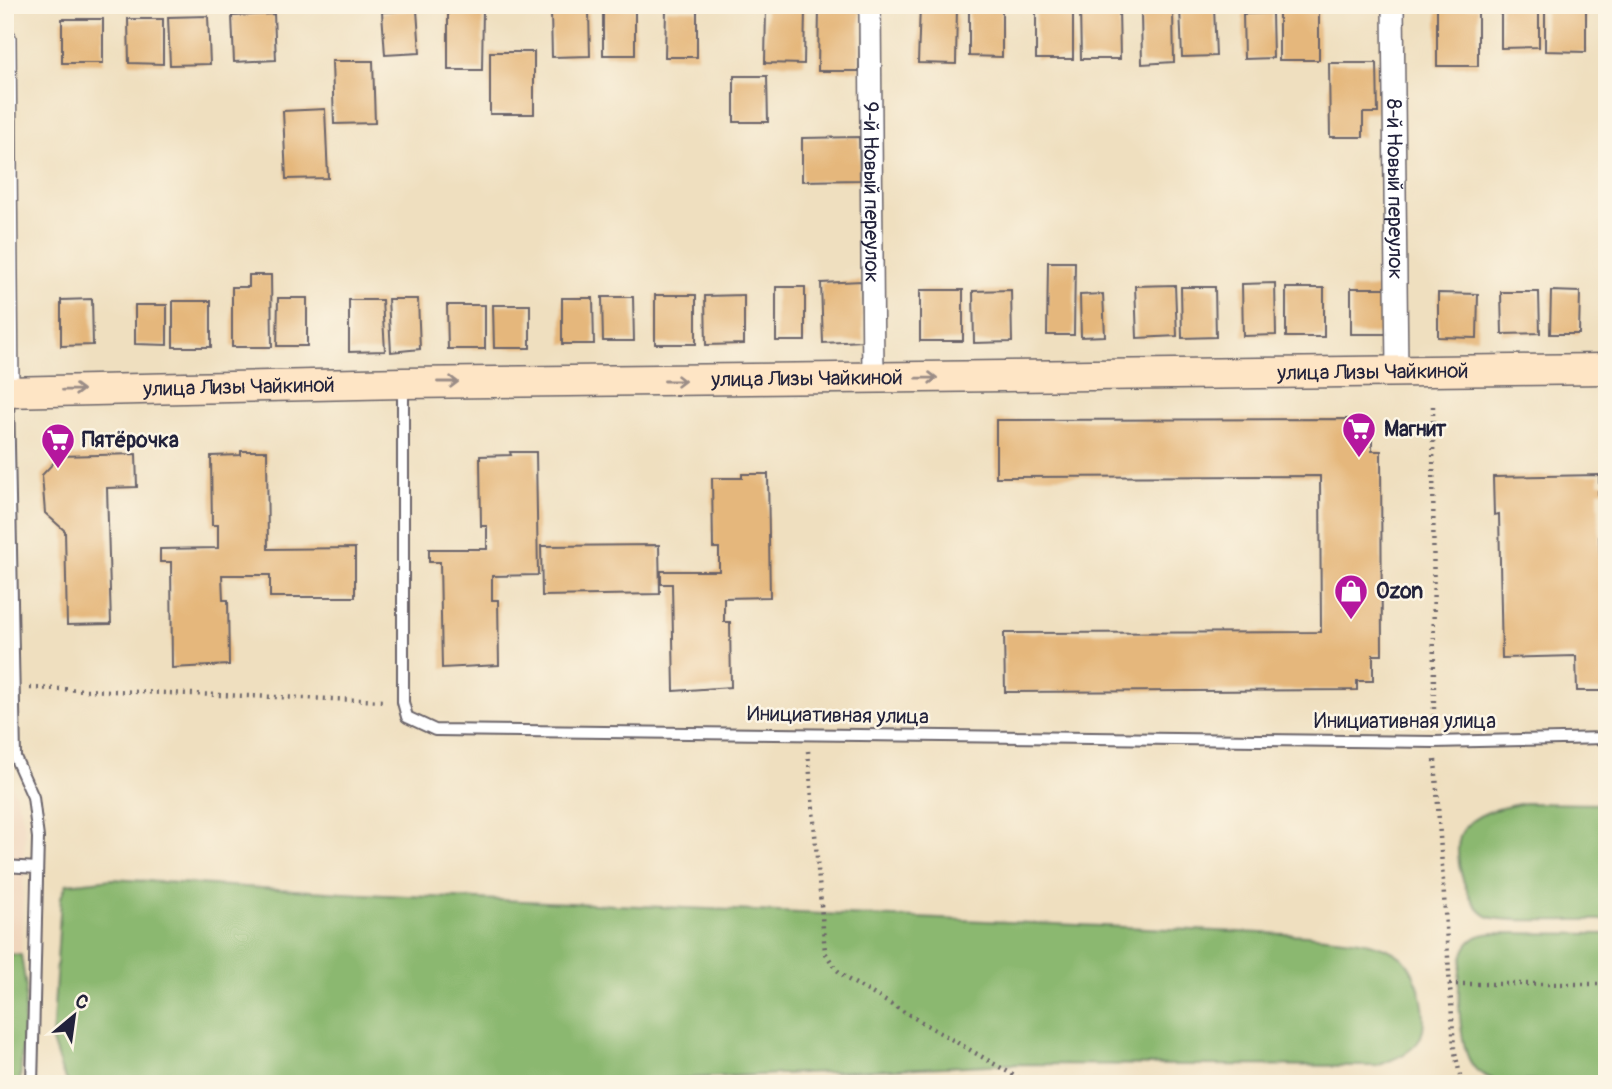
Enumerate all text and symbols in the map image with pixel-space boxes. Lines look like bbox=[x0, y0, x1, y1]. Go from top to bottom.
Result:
street label: 8-й Новый переулок bbox=[1380, 98, 1409, 280]
street label: 9-й Новый переулок bbox=[857, 101, 885, 283]
street label: улица Лизы Чайкиной bbox=[1276, 358, 1469, 387]
street label: улица Лизы Чайкиной bbox=[710, 364, 903, 393]
street label: улица Лизы Чайкиной bbox=[142, 372, 335, 403]
one-way arrow bbox=[916, 372, 939, 385]
one-way arrow bbox=[664, 374, 687, 388]
one-way arrow bbox=[436, 375, 459, 389]
one-way arrow bbox=[62, 383, 85, 397]
supermarket icon: Магнит bbox=[1340, 410, 1378, 459]
place label: Магнит bbox=[1384, 416, 1447, 443]
supermarket icon: Пятёрочка bbox=[39, 421, 77, 470]
place label: Пятёрочка bbox=[82, 427, 179, 454]
shop icon: Ozon bbox=[1332, 572, 1370, 621]
place label: Ozon bbox=[1376, 578, 1423, 605]
street label: Инициативная улица bbox=[747, 700, 929, 731]
street label: Инициативная улица bbox=[1314, 708, 1496, 735]
north arrow bbox=[38, 981, 108, 1050]
text: С bbox=[71, 989, 93, 1015]

